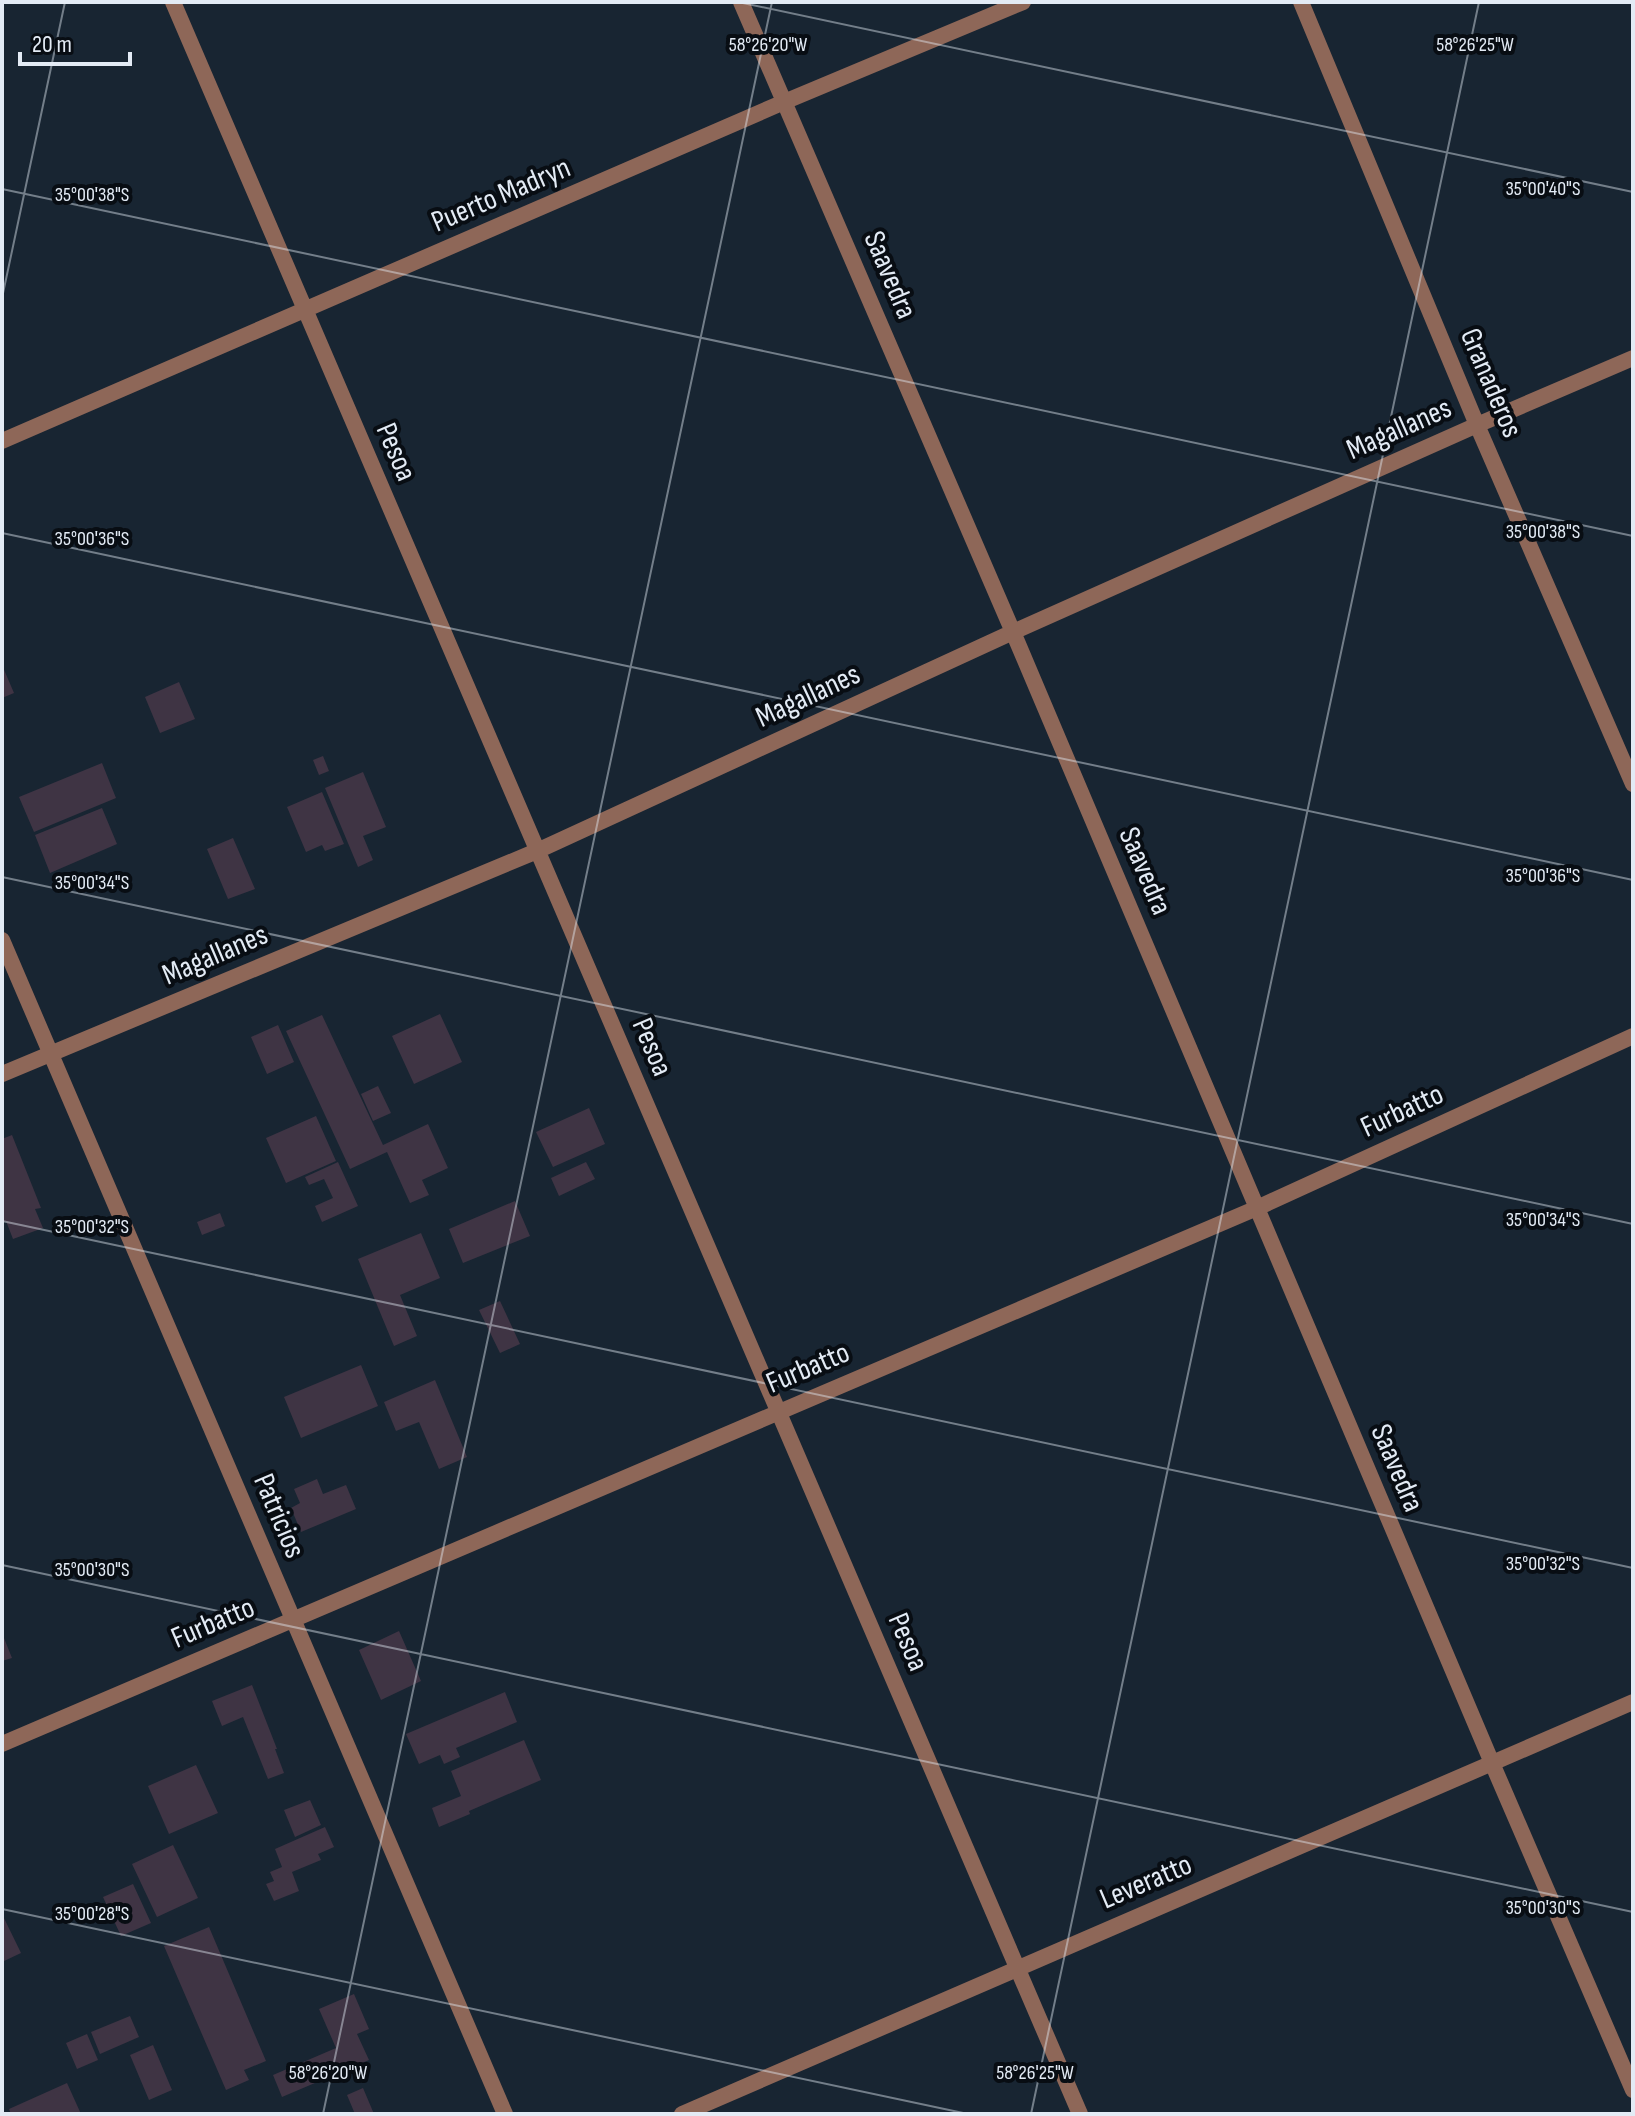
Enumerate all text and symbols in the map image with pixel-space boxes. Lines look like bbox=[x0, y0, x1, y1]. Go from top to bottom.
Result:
scale bar bbox=[20, 16, 130, 66]
text: 20 m bbox=[32, 30, 72, 59]
text: 58°26'20"W bbox=[729, 33, 807, 57]
text: 58°26'25"W bbox=[1436, 33, 1514, 57]
street label: Puerto Madryn bbox=[426, 150, 576, 240]
text: 35°00'40"S bbox=[1505, 177, 1581, 201]
text: 35°00'38"S bbox=[55, 183, 129, 207]
street label: Saavedra bbox=[856, 226, 924, 324]
street label: Granaderos bbox=[1452, 323, 1530, 443]
street label: Magallanes bbox=[1341, 390, 1457, 468]
street label: Pesoa bbox=[368, 418, 424, 486]
text: 35°00'38"S bbox=[1506, 520, 1580, 544]
text: 35°00'36"S bbox=[55, 527, 129, 551]
street label: Magallanes bbox=[750, 656, 866, 736]
street label: Saavedra bbox=[1111, 822, 1179, 920]
text: 35°00'36"S bbox=[1506, 864, 1580, 888]
text: 35°00'34"S bbox=[55, 871, 129, 895]
street label: Magallanes bbox=[157, 917, 273, 993]
street label: Pesoa bbox=[624, 1013, 680, 1081]
street label: Furbatto bbox=[1355, 1076, 1449, 1146]
text: 35°00'34"S bbox=[1506, 1208, 1580, 1232]
text: 35°00'32"S bbox=[55, 1215, 129, 1239]
street label: Furbatto bbox=[761, 1334, 855, 1402]
street label: Saavedra bbox=[1363, 1419, 1431, 1517]
street label: Patricios bbox=[245, 1468, 313, 1564]
text: 35°00'32"S bbox=[1506, 1552, 1580, 1576]
text: 35°00'30"S bbox=[54, 1558, 130, 1582]
street label: Furbatto bbox=[166, 1589, 260, 1657]
street label: Pesoa bbox=[880, 1608, 936, 1676]
street label: Leveratto bbox=[1095, 1847, 1197, 1917]
text: 35°00'30"S bbox=[1505, 1896, 1581, 1920]
text: 35°00'28"S bbox=[55, 1902, 129, 1926]
text: 58°26'20"W bbox=[289, 2061, 367, 2085]
text: 58°26'25"W bbox=[996, 2061, 1074, 2085]

